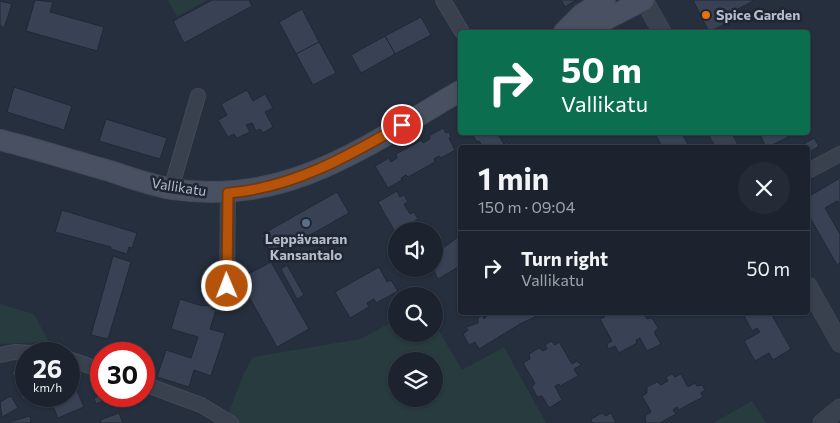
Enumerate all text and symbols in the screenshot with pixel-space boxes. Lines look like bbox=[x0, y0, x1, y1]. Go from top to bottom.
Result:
place label: Spice Garden bbox=[716, 6, 800, 23]
marker: Spice Garden bbox=[700, 9, 712, 21]
text: 50 m bbox=[561, 47, 642, 90]
icon: right bbox=[478, 50, 543, 115]
text: Vallikatu bbox=[561, 90, 648, 117]
pin bbox=[381, 104, 423, 146]
icon: arrive bbox=[388, 111, 416, 139]
text: 1 min bbox=[478, 159, 549, 196]
button: close bbox=[738, 162, 790, 214]
street label: Vallikatu bbox=[150, 174, 208, 199]
text: 150 m · 09:04 bbox=[478, 197, 575, 216]
marker: Leppävaaran Kansantalo bbox=[300, 217, 312, 229]
map controls bbox=[388, 222, 443, 407]
button: sound bbox=[388, 222, 443, 277]
place label: Leppävaaran Kansantalo bbox=[265, 230, 347, 263]
text: Turn right bbox=[521, 247, 608, 270]
icon: right bbox=[478, 254, 506, 282]
text: 50 m bbox=[746, 257, 790, 280]
position arrow bbox=[200, 259, 252, 311]
text: Vallikatu bbox=[521, 270, 584, 289]
button: search bbox=[388, 287, 443, 342]
speed limit sign: 30 bbox=[90, 342, 155, 407]
button: layers bbox=[388, 352, 443, 407]
text: 26 bbox=[33, 353, 62, 383]
text: km/h bbox=[33, 380, 62, 394]

